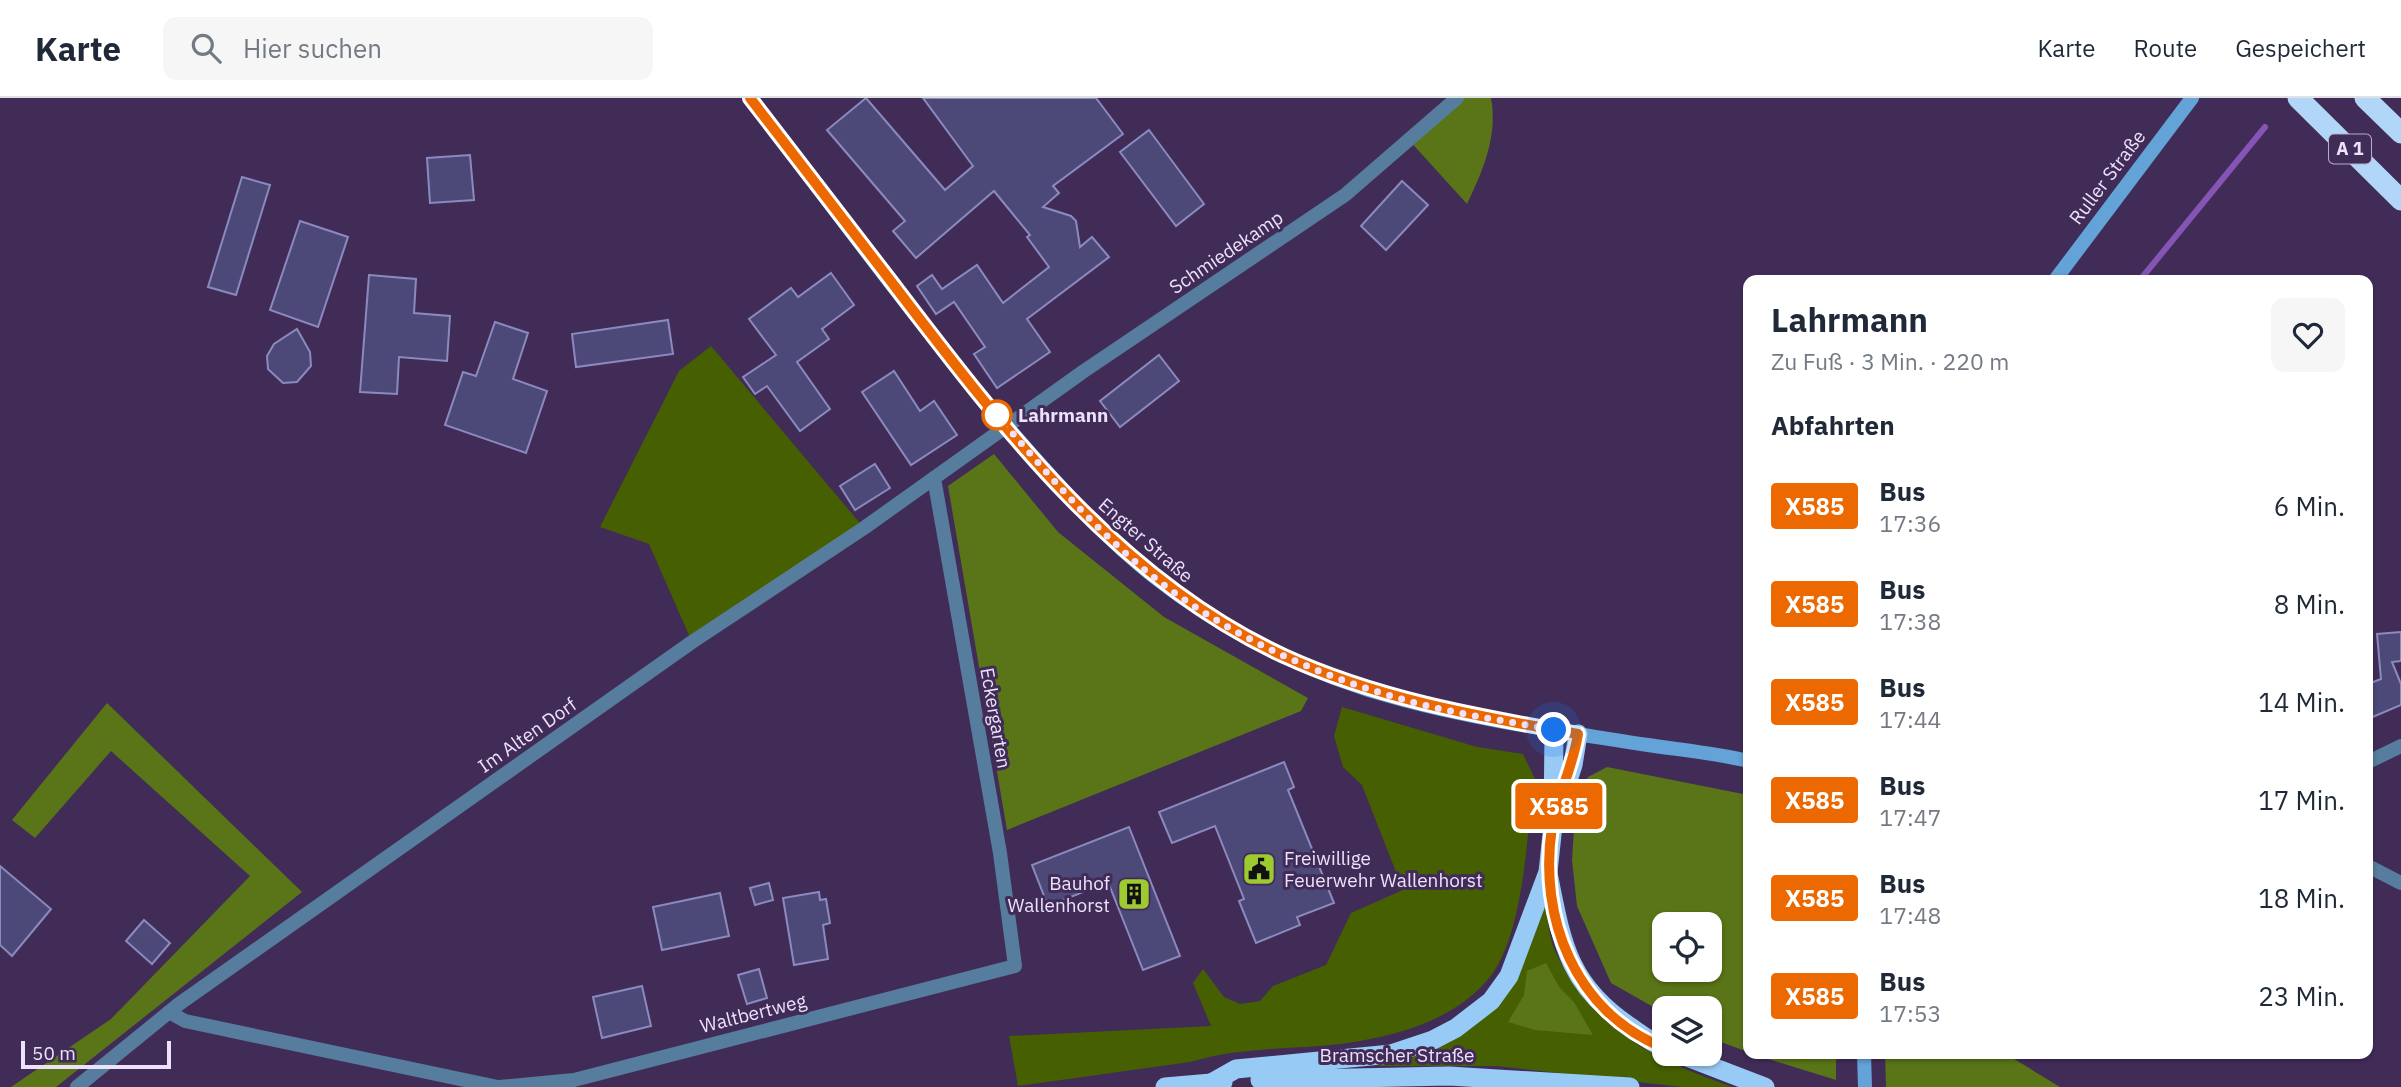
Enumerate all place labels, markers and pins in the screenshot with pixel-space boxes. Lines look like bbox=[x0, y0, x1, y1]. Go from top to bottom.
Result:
marker: Lahrmann bbox=[982, 400, 1012, 430]
place label: Lahrmann bbox=[1018, 403, 1108, 427]
place label: Freiwillige Feuerwehr Wallenhorst bbox=[1284, 846, 1483, 892]
public building icon: Freiwillige Feuerwehr Wallenhorst bbox=[1240, 850, 1278, 888]
place label: Bauhof Wallenhorst bbox=[1007, 871, 1110, 917]
building icon: Bauhof Wallenhorst bbox=[1115, 875, 1153, 913]

